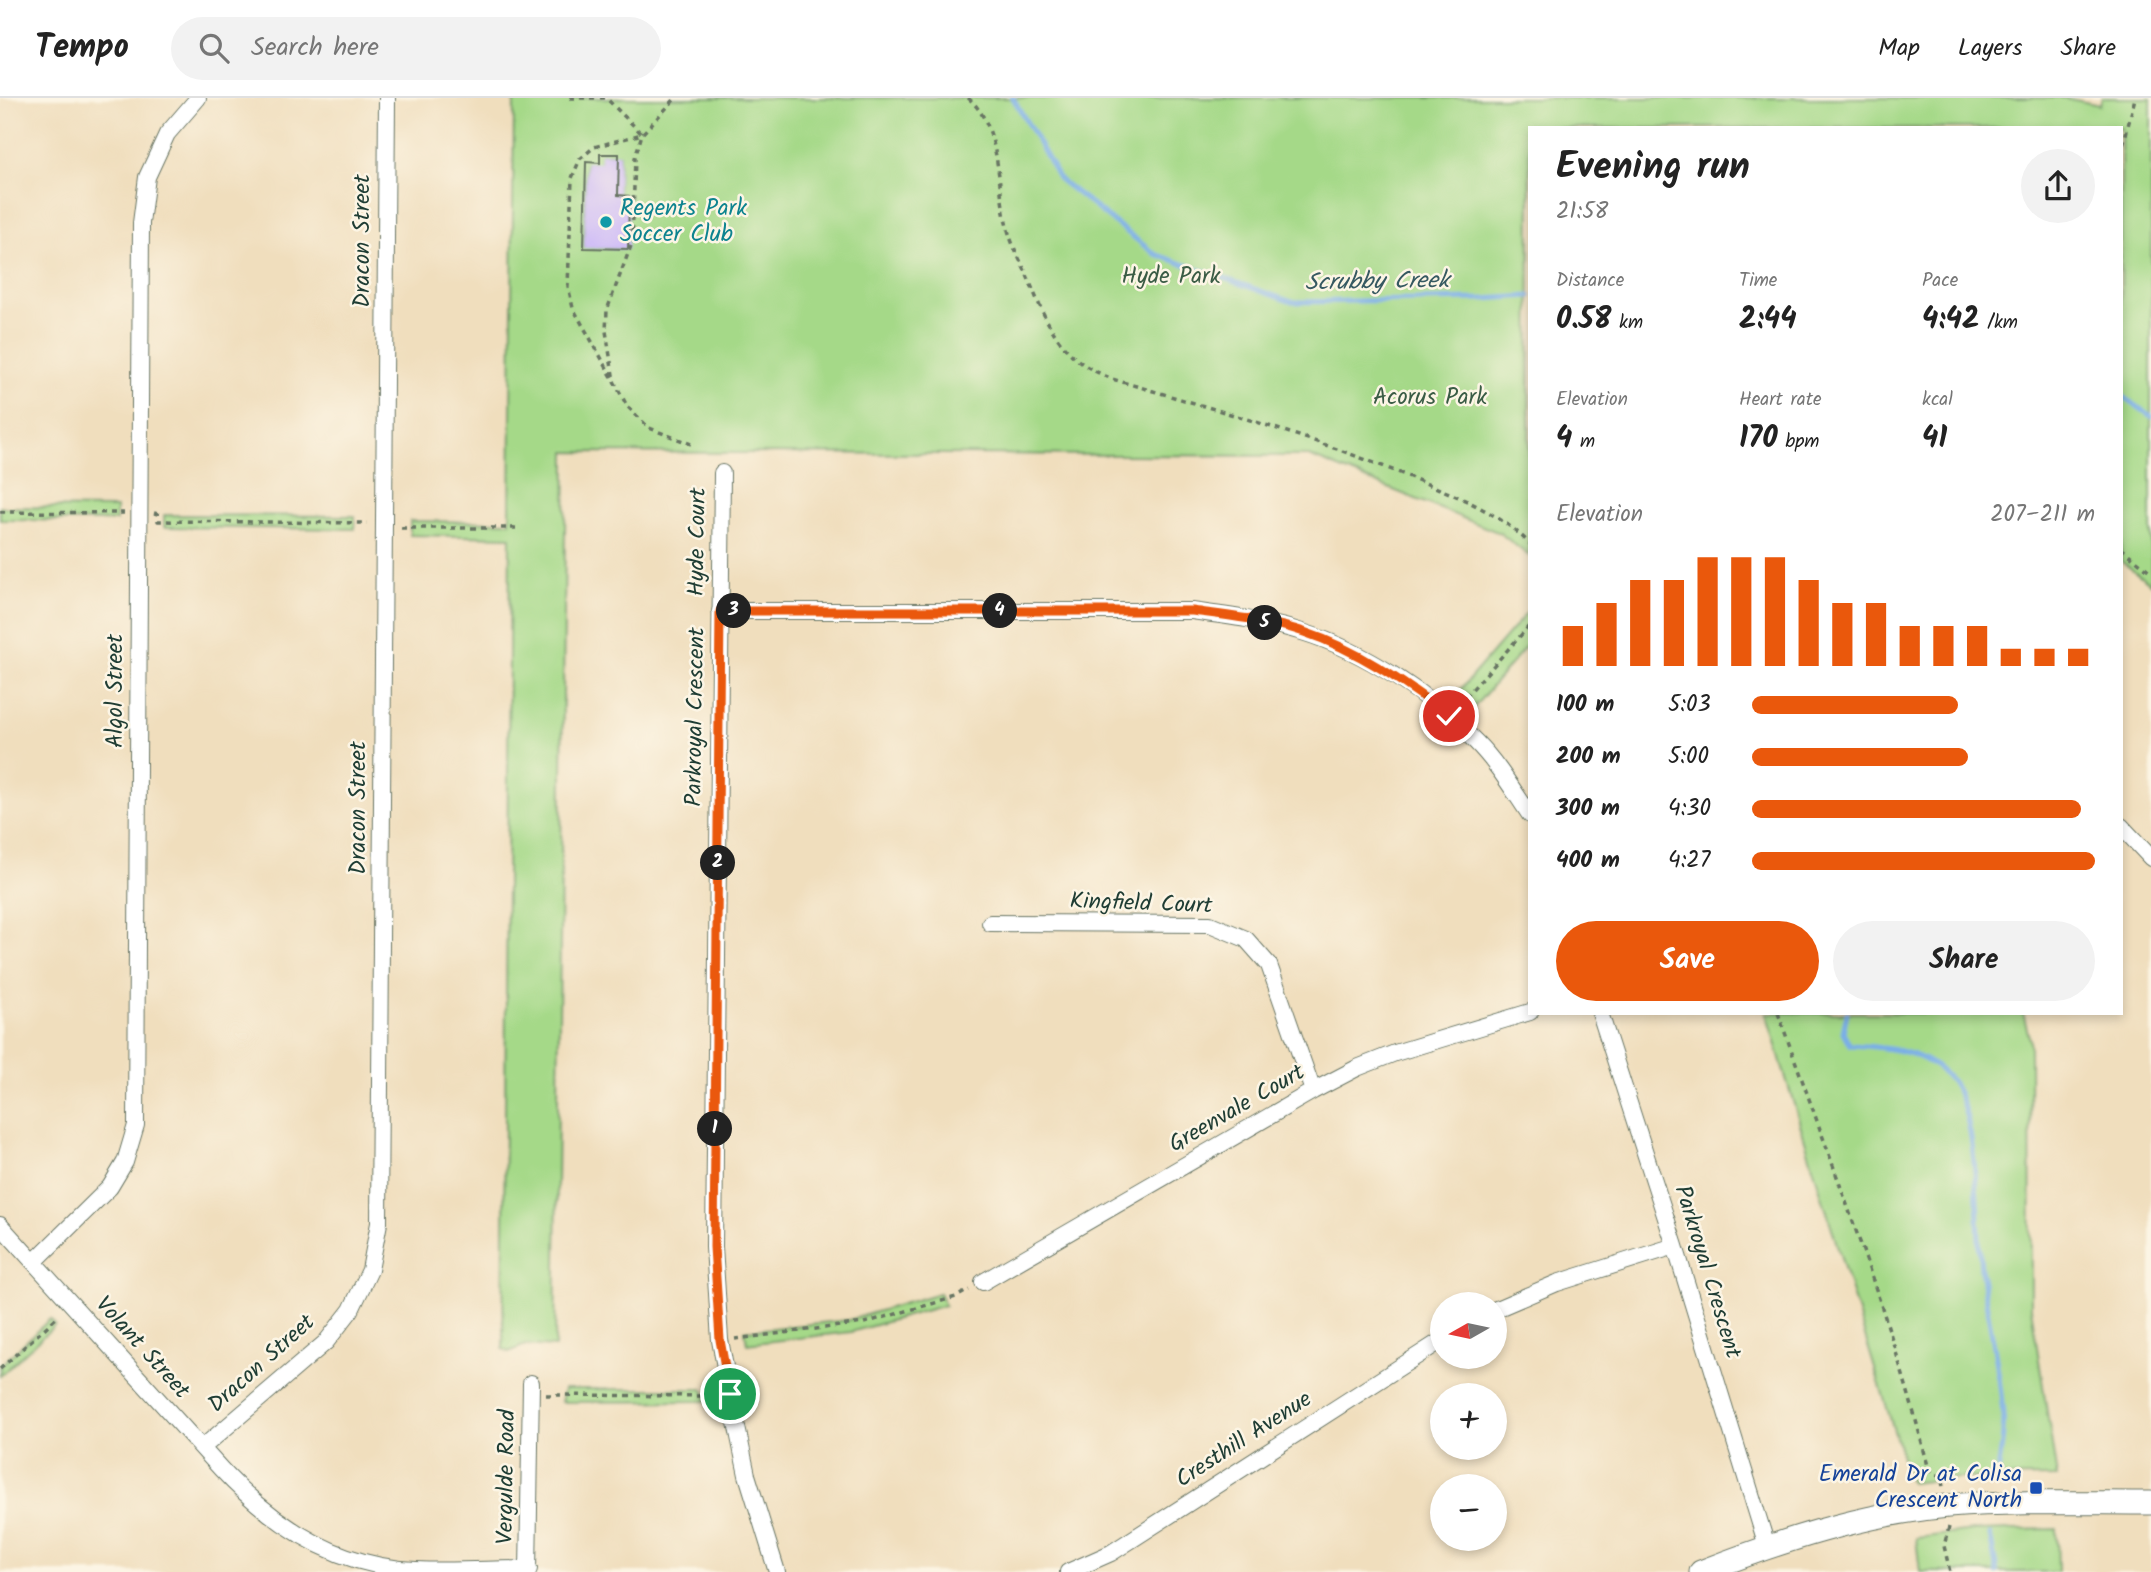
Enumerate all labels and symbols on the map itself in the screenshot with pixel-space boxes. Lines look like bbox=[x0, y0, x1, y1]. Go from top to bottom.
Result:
street label: Dracon Street bbox=[345, 173, 381, 308]
place label: Regents Park Soccer Club bbox=[620, 191, 747, 253]
marker: Regents Park Soccer Club bbox=[598, 214, 614, 230]
park label: Hyde Park bbox=[1122, 259, 1221, 295]
water label: Scrubby Creek bbox=[1305, 261, 1453, 303]
park label: Acorus Park bbox=[1373, 380, 1487, 416]
street label: Hyde Court bbox=[679, 486, 717, 597]
pin: 3 bbox=[716, 594, 752, 628]
pin: 4 bbox=[982, 594, 1018, 628]
pin: 5 bbox=[1248, 606, 1282, 640]
street label: Parkroyal Crescent bbox=[676, 626, 716, 807]
street label: Algol Street bbox=[98, 633, 134, 748]
pin bbox=[1419, 686, 1479, 746]
street label: Dracon Street bbox=[341, 740, 377, 875]
pin: 2 bbox=[700, 846, 736, 880]
street label: Kingfield Court bbox=[1069, 884, 1214, 925]
street label: Greenvale Court bbox=[1162, 1055, 1313, 1163]
pin: 1 bbox=[698, 1112, 732, 1146]
street label: Parkroyal Crescent bbox=[1664, 1181, 1751, 1364]
street label: Volant Street bbox=[86, 1288, 199, 1408]
north arrow bbox=[1430, 1292, 1507, 1368]
street label: Dracon Street bbox=[200, 1305, 325, 1422]
pin bbox=[700, 1364, 760, 1424]
street label: Cresthill Avenue bbox=[1169, 1382, 1319, 1498]
street label: Vergulde Road bbox=[488, 1409, 526, 1545]
place label: Emerald Dr at Colisa Crescent North bbox=[1819, 1457, 2022, 1519]
marker: Emerald Dr at Colisa Crescent North bbox=[2028, 1480, 2044, 1496]

